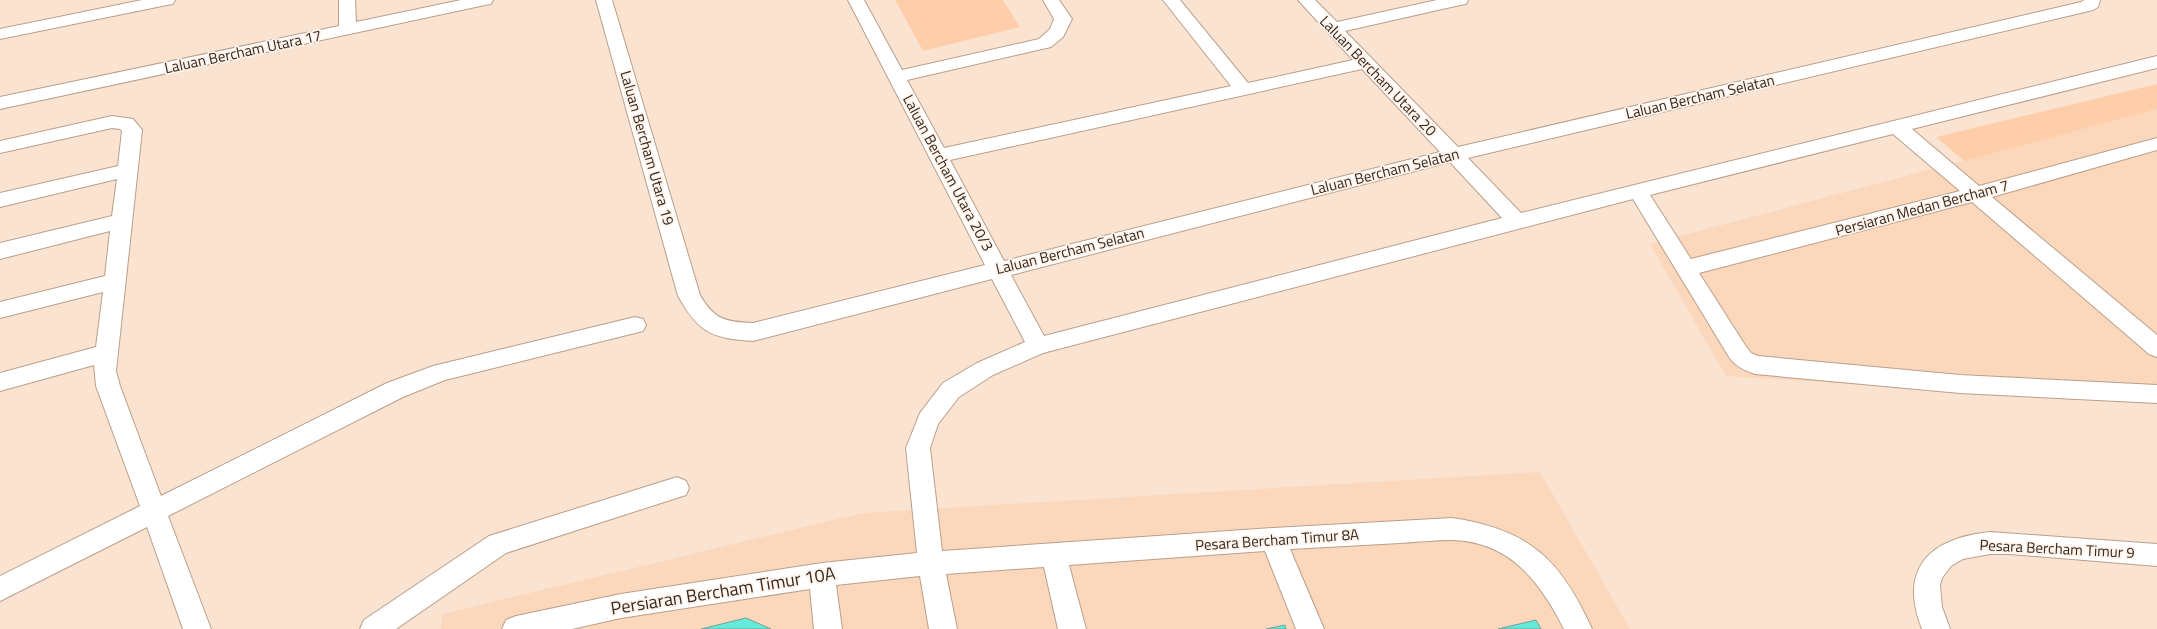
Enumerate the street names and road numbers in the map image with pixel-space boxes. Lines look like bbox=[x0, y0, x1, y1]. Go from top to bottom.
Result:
street label: Laluan Bercham Utara 20 bbox=[1314, 10, 1442, 141]
street label: Laluan Bercham Utara 17 bbox=[162, 24, 324, 79]
street label: Laluan Bercham Utara 19 bbox=[614, 68, 681, 228]
street label: Laluan Bercham Selatan bbox=[1623, 68, 1777, 125]
street label: Laluan Bercham Utara 20/3 bbox=[897, 90, 1000, 255]
street label: Laluan Bercham Selatan bbox=[1308, 142, 1462, 201]
street label: Persiaran Medan Bercham 7 bbox=[1833, 173, 2011, 242]
street label: Laluan Bercham Selatan bbox=[993, 221, 1147, 280]
street label: Pesara Bercham Timur 8A bbox=[1194, 522, 1360, 557]
street label: Pesara Bercham Timur 9 bbox=[1979, 533, 2135, 564]
street label: Persiaran Bercham Timur 10A bbox=[609, 559, 837, 622]

